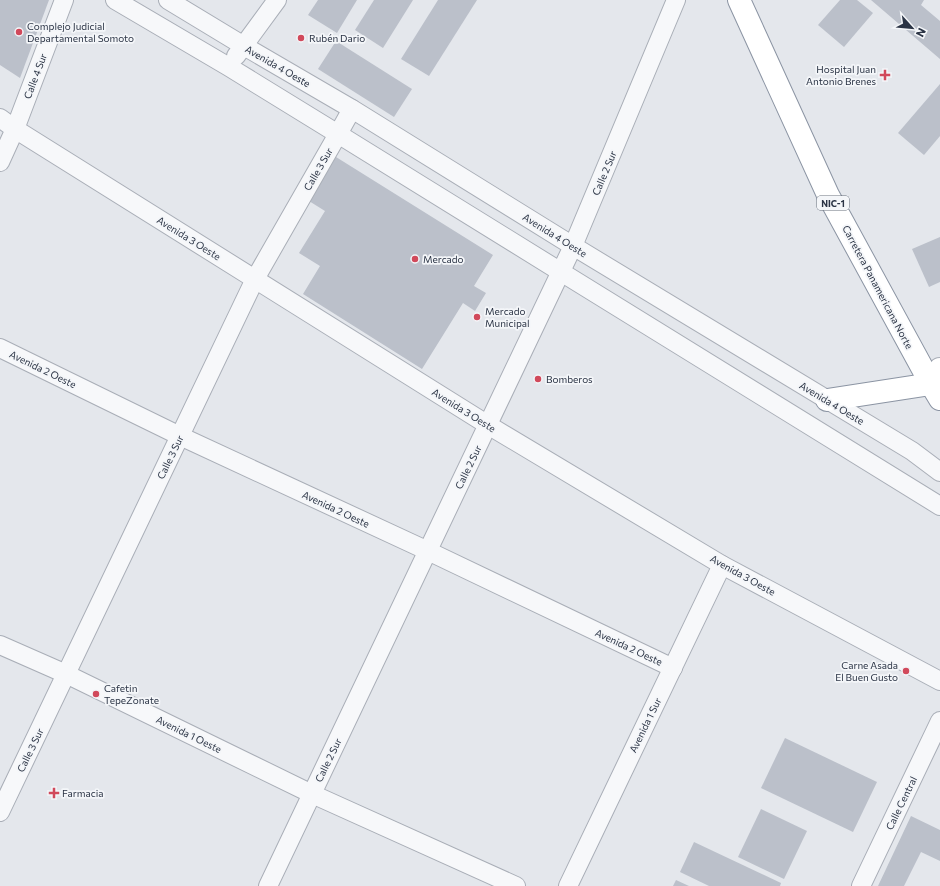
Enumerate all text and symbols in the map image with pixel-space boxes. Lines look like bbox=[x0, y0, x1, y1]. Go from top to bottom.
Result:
north arrow bbox=[892, 8, 932, 48]
place label: Complejo Judicial Departamental Somoto bbox=[27, 20, 134, 44]
text: N bbox=[914, 26, 929, 39]
marker: Complejo Judicial Departamental Somoto bbox=[14, 27, 24, 37]
place label: Rubén Dario bbox=[309, 32, 365, 44]
marker: Rubén Dario bbox=[296, 33, 306, 43]
street label: Avenida 4 Oeste bbox=[243, 43, 313, 89]
street label: Calle 4 Sur bbox=[21, 52, 49, 100]
place label: Hospital Juan Antonio Brenes bbox=[806, 63, 876, 87]
marker: Hospital Juan Antonio Brenes bbox=[879, 69, 891, 81]
street label: Calle 3 Sur bbox=[301, 145, 335, 193]
street label: Calle 2 Sur bbox=[589, 149, 619, 197]
road number: NIC-1 bbox=[817, 196, 849, 210]
street label: Avenida 4 Oeste bbox=[521, 211, 589, 259]
street label: Avenida 3 Oeste bbox=[155, 214, 223, 262]
street label: Carretera Panamericana Norte bbox=[840, 223, 916, 351]
place label: Mercado bbox=[423, 253, 464, 265]
marker: Mercado bbox=[410, 254, 420, 264]
place label: Mercado Municipal bbox=[485, 305, 530, 329]
marker: Mercado Municipal bbox=[472, 312, 482, 322]
street label: Avenida 2 Oeste bbox=[8, 348, 78, 390]
place label: Bomberos bbox=[546, 373, 593, 385]
marker: Bomberos bbox=[533, 374, 543, 384]
street label: Avenida 4 Oeste bbox=[798, 379, 866, 427]
street label: Avenida 3 Oeste bbox=[430, 386, 498, 434]
street label: Calle 3 Sur bbox=[154, 433, 186, 481]
street label: Calle 2 Sur bbox=[452, 443, 484, 491]
street label: Avenida 2 Oeste bbox=[301, 488, 371, 530]
street label: Avenida 3 Oeste bbox=[708, 552, 778, 598]
street label: Avenida 2 Oeste bbox=[594, 626, 664, 668]
place label: Carne Asada El Buen Gusto bbox=[835, 659, 898, 683]
marker: Carne Asada El Buen Gusto bbox=[901, 666, 911, 676]
place label: Cafetin TepeZonate bbox=[104, 682, 159, 706]
marker: Cafetin TepeZonate bbox=[91, 689, 101, 699]
street label: Avenida 1 Sur bbox=[627, 696, 663, 754]
street label: Avenida 1 Oeste bbox=[154, 713, 224, 755]
street label: Calle 3 Sur bbox=[14, 726, 46, 774]
street label: Calle 2 Sur bbox=[312, 736, 344, 784]
street label: Calle Central bbox=[883, 774, 919, 832]
place label: Farmacia bbox=[62, 787, 103, 799]
marker: Farmacia bbox=[49, 788, 59, 798]

